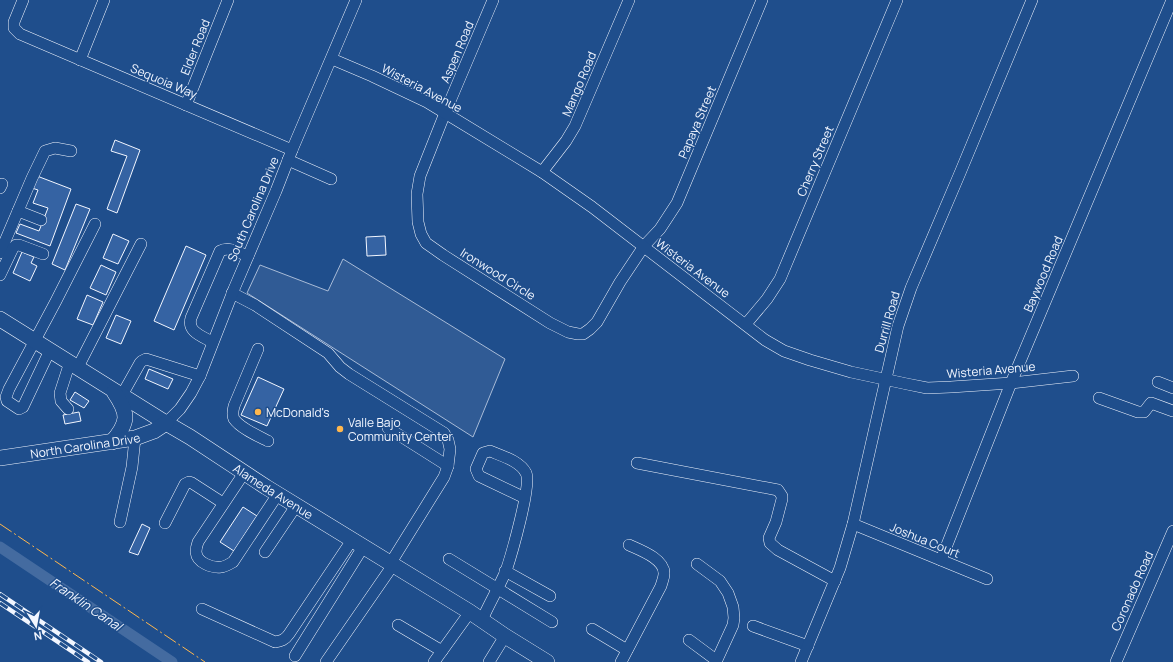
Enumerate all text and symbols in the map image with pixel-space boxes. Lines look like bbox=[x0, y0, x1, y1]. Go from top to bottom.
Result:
street label: Elder Road bbox=[176, 16, 214, 78]
street label: Aspen Road bbox=[436, 18, 478, 86]
street label: Mango Road bbox=[558, 49, 600, 119]
street label: Sequoia Way bbox=[128, 59, 201, 103]
street label: Wisteria Avenue bbox=[379, 60, 465, 116]
street label: Papaya Street bbox=[674, 83, 720, 161]
street label: Cherry Street bbox=[792, 123, 838, 199]
street label: South Carolina Drive bbox=[223, 154, 283, 264]
street label: Baywood Road bbox=[1019, 233, 1067, 315]
street label: Wisteria Avenue bbox=[652, 234, 734, 302]
street label: Ironwood Circle bbox=[457, 244, 539, 304]
street label: Durrill Road bbox=[870, 289, 904, 355]
street label: Wisteria Avenue bbox=[946, 358, 1036, 382]
place label: McDonald's bbox=[266, 404, 330, 421]
marker: McDonald's bbox=[253, 407, 263, 417]
place label: Valle Bajo Community Center bbox=[348, 414, 454, 445]
marker: Valle Bajo Community Center bbox=[335, 424, 345, 434]
street label: North Carolina Drive bbox=[29, 428, 142, 462]
street label: Alameda Avenue bbox=[230, 459, 317, 523]
street label: Joshua Court bbox=[887, 518, 963, 562]
street label: Coronado Road bbox=[1107, 548, 1157, 634]
water label: Franklin Canal bbox=[46, 573, 127, 636]
north arrow bbox=[16, 606, 56, 646]
text: N bbox=[33, 628, 43, 644]

